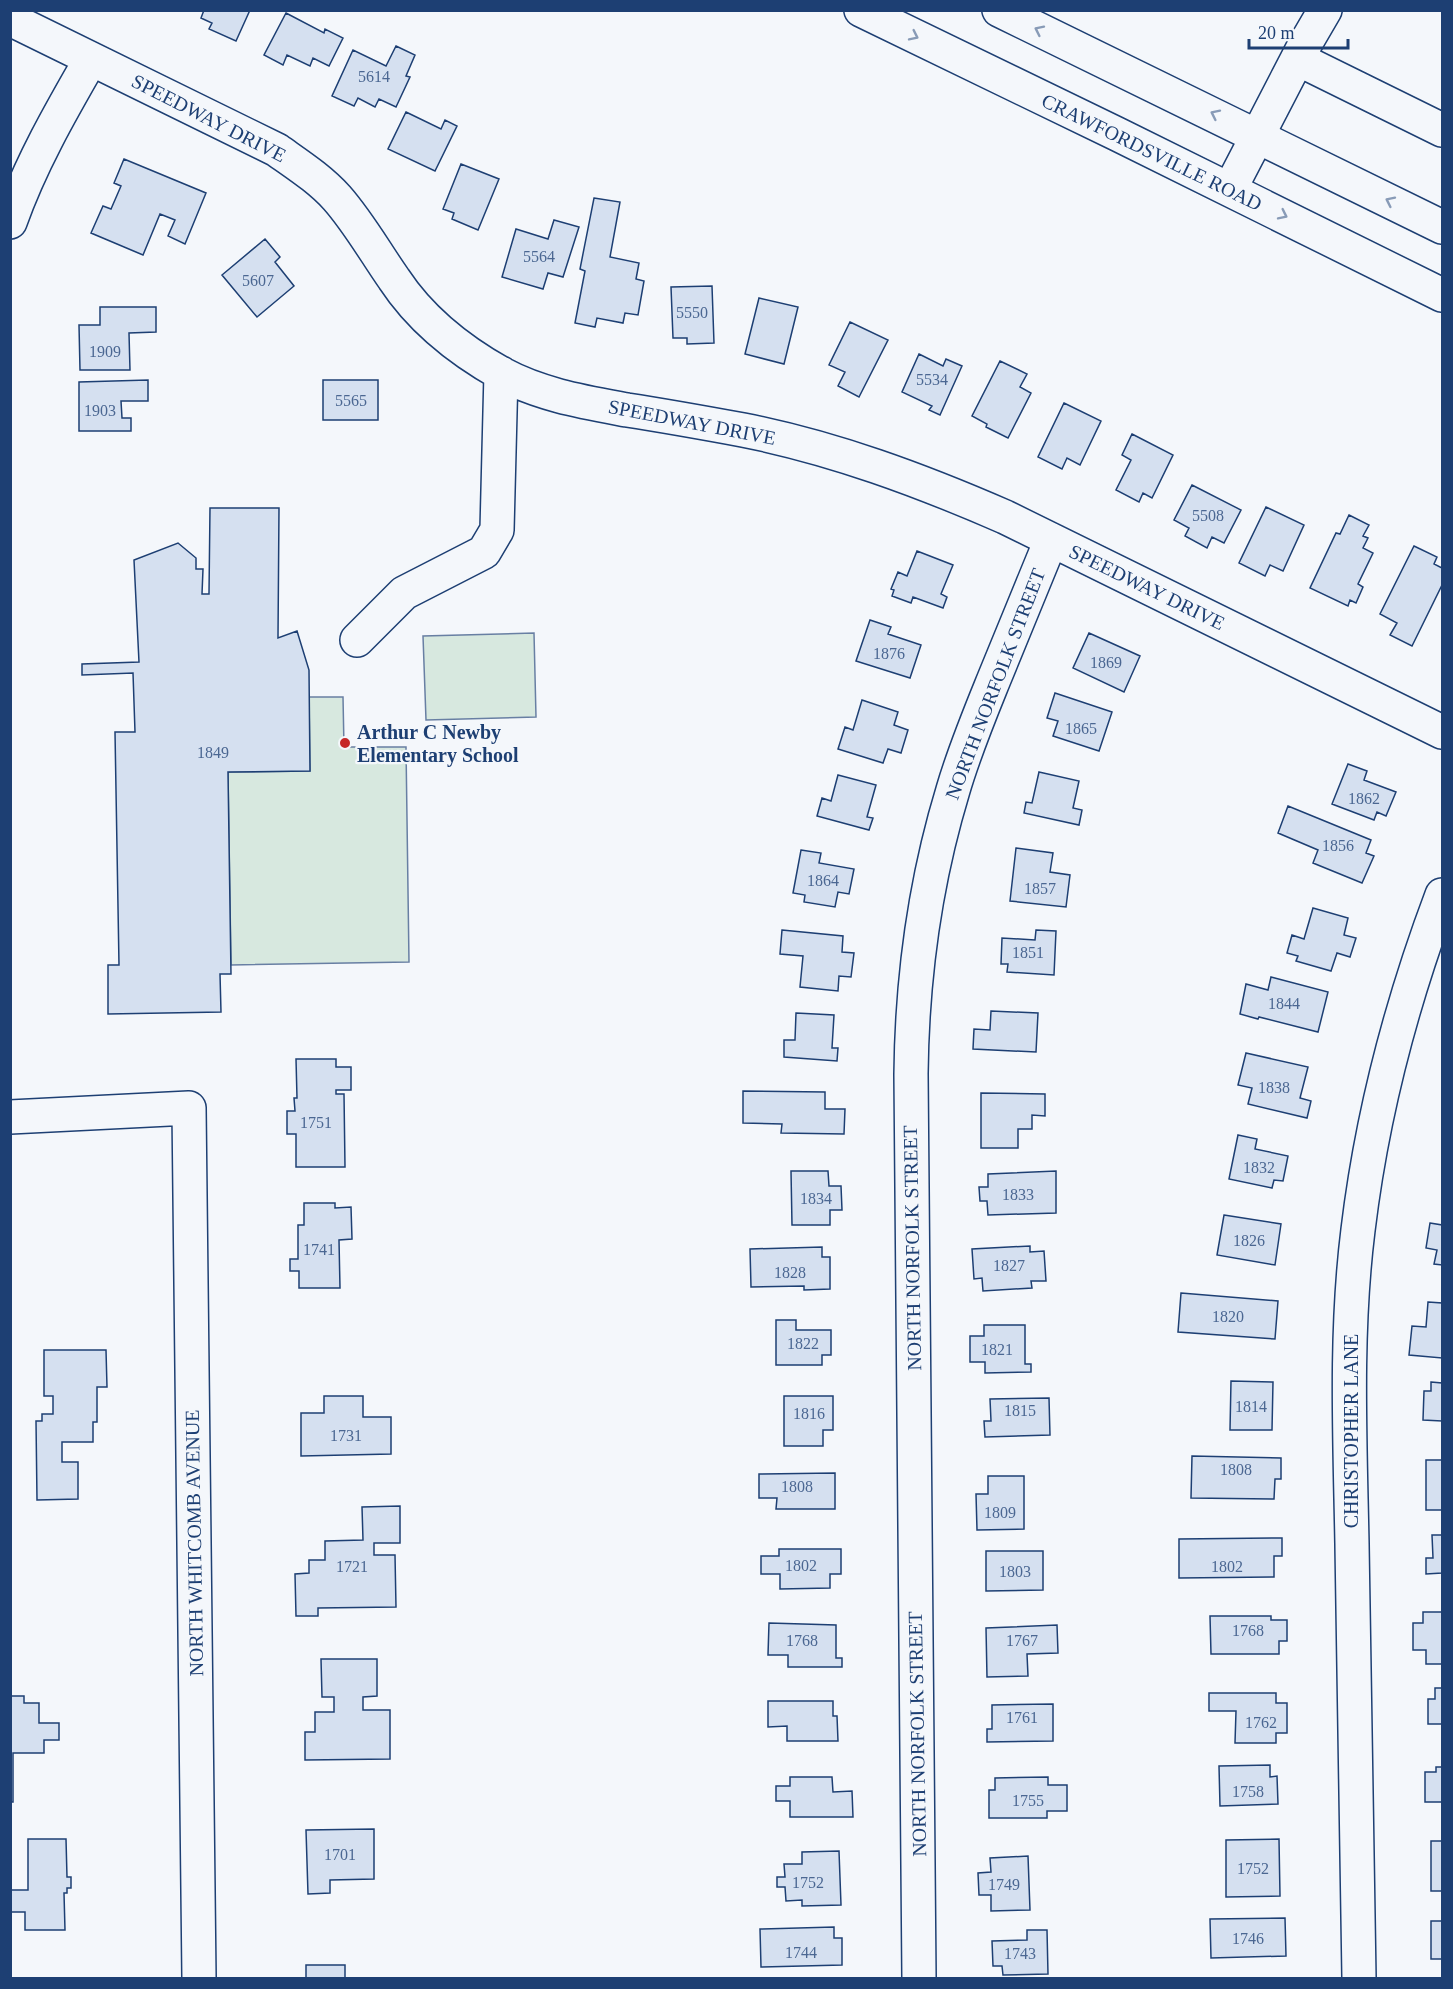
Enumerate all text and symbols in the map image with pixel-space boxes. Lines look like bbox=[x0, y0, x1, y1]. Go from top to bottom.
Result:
scale bar bbox=[1249, 12, 1348, 50]
text: 20 m bbox=[1258, 23, 1295, 43]
one-way arrow bbox=[1035, 25, 1046, 37]
one-way arrow bbox=[907, 29, 918, 41]
house number: 5614 bbox=[358, 68, 390, 85]
street label: SPEEDWAY DRIVE bbox=[128, 70, 290, 166]
street label: CRAWFORDSVILLE ROAD bbox=[1038, 89, 1266, 215]
one-way arrow bbox=[1211, 110, 1222, 122]
one-way arrow bbox=[1385, 196, 1396, 208]
one-way arrow bbox=[1276, 208, 1287, 220]
house number: 5564 bbox=[523, 248, 555, 265]
house number: 5607 bbox=[242, 272, 274, 289]
house number: 5550 bbox=[676, 304, 708, 321]
house number: 1909 bbox=[89, 343, 121, 360]
house number: 5534 bbox=[916, 371, 948, 388]
house number: 5565 bbox=[335, 392, 367, 409]
street label: SPEEDWAY DRIVE bbox=[606, 395, 778, 449]
house number: 1903 bbox=[84, 402, 116, 419]
house number: 5508 bbox=[1192, 507, 1224, 524]
street label: SPEEDWAY DRIVE bbox=[1066, 540, 1228, 634]
street label: NORTH NORFOLK STREET bbox=[941, 565, 1049, 803]
house number: 1876 bbox=[873, 645, 905, 662]
house number: 1869 bbox=[1090, 654, 1122, 671]
house number: 1865 bbox=[1065, 720, 1097, 737]
place label: Arthur C Newby Elementary School bbox=[357, 721, 519, 767]
marker: Arthur C Newby Elementary School bbox=[338, 736, 352, 750]
house number: 1849 bbox=[197, 744, 229, 761]
house number: 1862 bbox=[1348, 790, 1380, 807]
house number: 1856 bbox=[1322, 837, 1354, 854]
house number: 1864 bbox=[807, 872, 839, 889]
house number: 1857 bbox=[1024, 880, 1056, 897]
house number: 1851 bbox=[1012, 944, 1044, 961]
house number: 1844 bbox=[1268, 995, 1300, 1012]
house number: 1838 bbox=[1258, 1079, 1290, 1096]
house number: 1751 bbox=[300, 1114, 332, 1131]
street label: NORTH NORFOLK STREET bbox=[899, 1125, 925, 1371]
house number: 1832 bbox=[1243, 1159, 1275, 1176]
house number: 1833 bbox=[1002, 1186, 1034, 1203]
house number: 1834 bbox=[800, 1190, 832, 1207]
house number: 1826 bbox=[1233, 1232, 1265, 1249]
house number: 1741 bbox=[303, 1241, 335, 1258]
house number: 1827 bbox=[993, 1257, 1025, 1274]
house number: 1828 bbox=[774, 1264, 806, 1281]
house number: 1820 bbox=[1212, 1308, 1244, 1325]
street label: CHRISTOPHER LANE bbox=[1340, 1334, 1362, 1528]
house number: 1822 bbox=[787, 1335, 819, 1352]
house number: 1821 bbox=[981, 1341, 1013, 1358]
house number: 1814 bbox=[1235, 1398, 1267, 1415]
house number: 1815 bbox=[1004, 1402, 1036, 1419]
house number: 1816 bbox=[793, 1405, 825, 1422]
street label: NORTH WHITCOMB AVENUE bbox=[181, 1409, 207, 1677]
house number: 1731 bbox=[330, 1427, 362, 1444]
house number: 1808 bbox=[1220, 1461, 1252, 1478]
house number: 1808 bbox=[781, 1478, 813, 1495]
house number: 1809 bbox=[984, 1504, 1016, 1521]
house number: 1802 bbox=[785, 1557, 817, 1574]
house number: 1721 bbox=[336, 1558, 368, 1575]
house number: 1802 bbox=[1211, 1558, 1243, 1575]
house number: 1803 bbox=[999, 1563, 1031, 1580]
street label: NORTH NORFOLK STREET bbox=[904, 1611, 930, 1857]
house number: 1768 bbox=[1232, 1622, 1264, 1639]
house number: 1768 bbox=[786, 1632, 818, 1649]
house number: 1767 bbox=[1006, 1632, 1038, 1649]
house number: 1761 bbox=[1006, 1709, 1038, 1726]
house number: 1762 bbox=[1245, 1714, 1277, 1731]
house number: 1758 bbox=[1232, 1783, 1264, 1800]
house number: 1755 bbox=[1012, 1792, 1044, 1809]
house number: 1701 bbox=[324, 1846, 356, 1863]
house number: 1752 bbox=[1237, 1860, 1269, 1877]
house number: 1752 bbox=[792, 1874, 824, 1891]
house number: 1749 bbox=[988, 1876, 1020, 1893]
house number: 1746 bbox=[1232, 1930, 1264, 1947]
house number: 1744 bbox=[785, 1944, 817, 1961]
house number: 1743 bbox=[1004, 1945, 1036, 1962]

